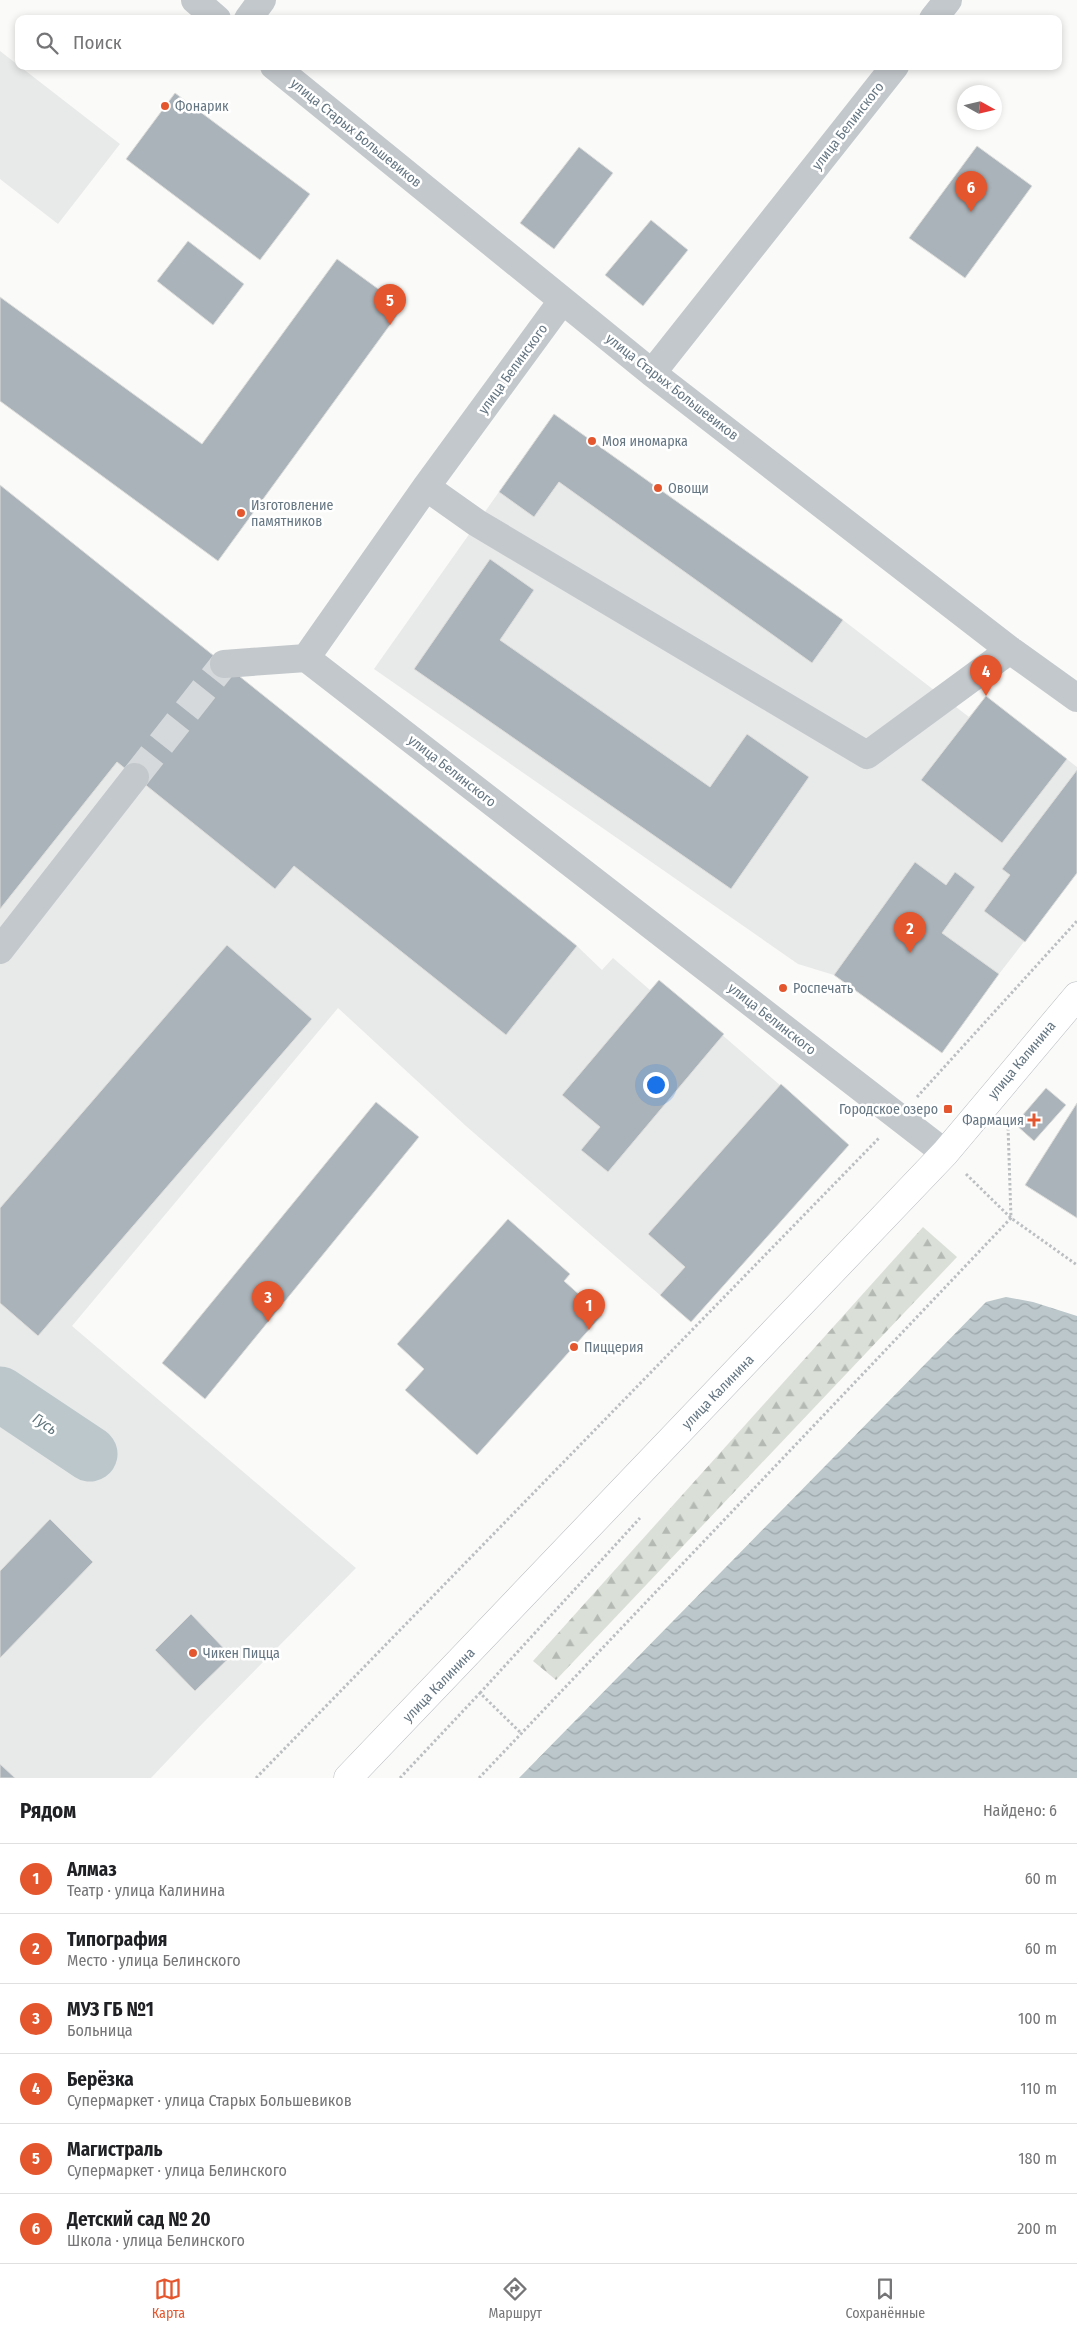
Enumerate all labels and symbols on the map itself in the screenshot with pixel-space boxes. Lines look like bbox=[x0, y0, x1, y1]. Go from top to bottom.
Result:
street label: улица Старых Большевиков bbox=[287, 75, 425, 191]
street label: улица Белинского bbox=[808, 79, 888, 173]
north arrow bbox=[957, 85, 1002, 130]
place label: Фонарик bbox=[175, 98, 229, 115]
marker: Фонарик bbox=[159, 100, 171, 112]
pin: 6 bbox=[955, 171, 987, 212]
pin: 5 bbox=[374, 284, 406, 325]
street label: улица Белинского bbox=[475, 321, 551, 417]
street label: улица Старых Большевиков bbox=[602, 330, 742, 444]
place label: Моя иномарка bbox=[602, 433, 688, 450]
marker: Моя иномарка bbox=[586, 435, 598, 447]
place label: Овощи bbox=[668, 480, 709, 497]
marker: Овощи bbox=[652, 482, 664, 494]
place label: Изготовление памятников bbox=[251, 497, 334, 530]
marker: Изготовление памятников bbox=[235, 507, 247, 519]
pin: 4 bbox=[970, 655, 1002, 696]
street label: улица Белинского bbox=[405, 731, 499, 811]
pin: 2 bbox=[894, 912, 926, 953]
street label: улица Белинского bbox=[725, 979, 819, 1059]
place label: Роспечать bbox=[793, 980, 854, 997]
marker: Роспечать bbox=[777, 982, 789, 994]
street label: улица Калинина bbox=[984, 1017, 1060, 1102]
your location bbox=[643, 1072, 669, 1098]
place label: Городское озеро bbox=[839, 1101, 938, 1118]
marker: Городское озеро bbox=[942, 1103, 954, 1115]
place label: Фармация bbox=[962, 1112, 1024, 1129]
marker: Фармация bbox=[1028, 1114, 1040, 1126]
pin: 3 bbox=[252, 1281, 284, 1322]
pin: 1 bbox=[573, 1289, 605, 1330]
place label: Пиццерия bbox=[584, 1339, 643, 1356]
marker: Пиццерия bbox=[568, 1341, 580, 1353]
street label: улица Калинина bbox=[678, 1351, 758, 1433]
water label: Гусь bbox=[29, 1409, 61, 1439]
street label: улица Калинина bbox=[399, 1644, 479, 1726]
place label: Чикен Пицца bbox=[203, 1645, 280, 1662]
marker: Чикен Пицца bbox=[187, 1647, 199, 1659]

